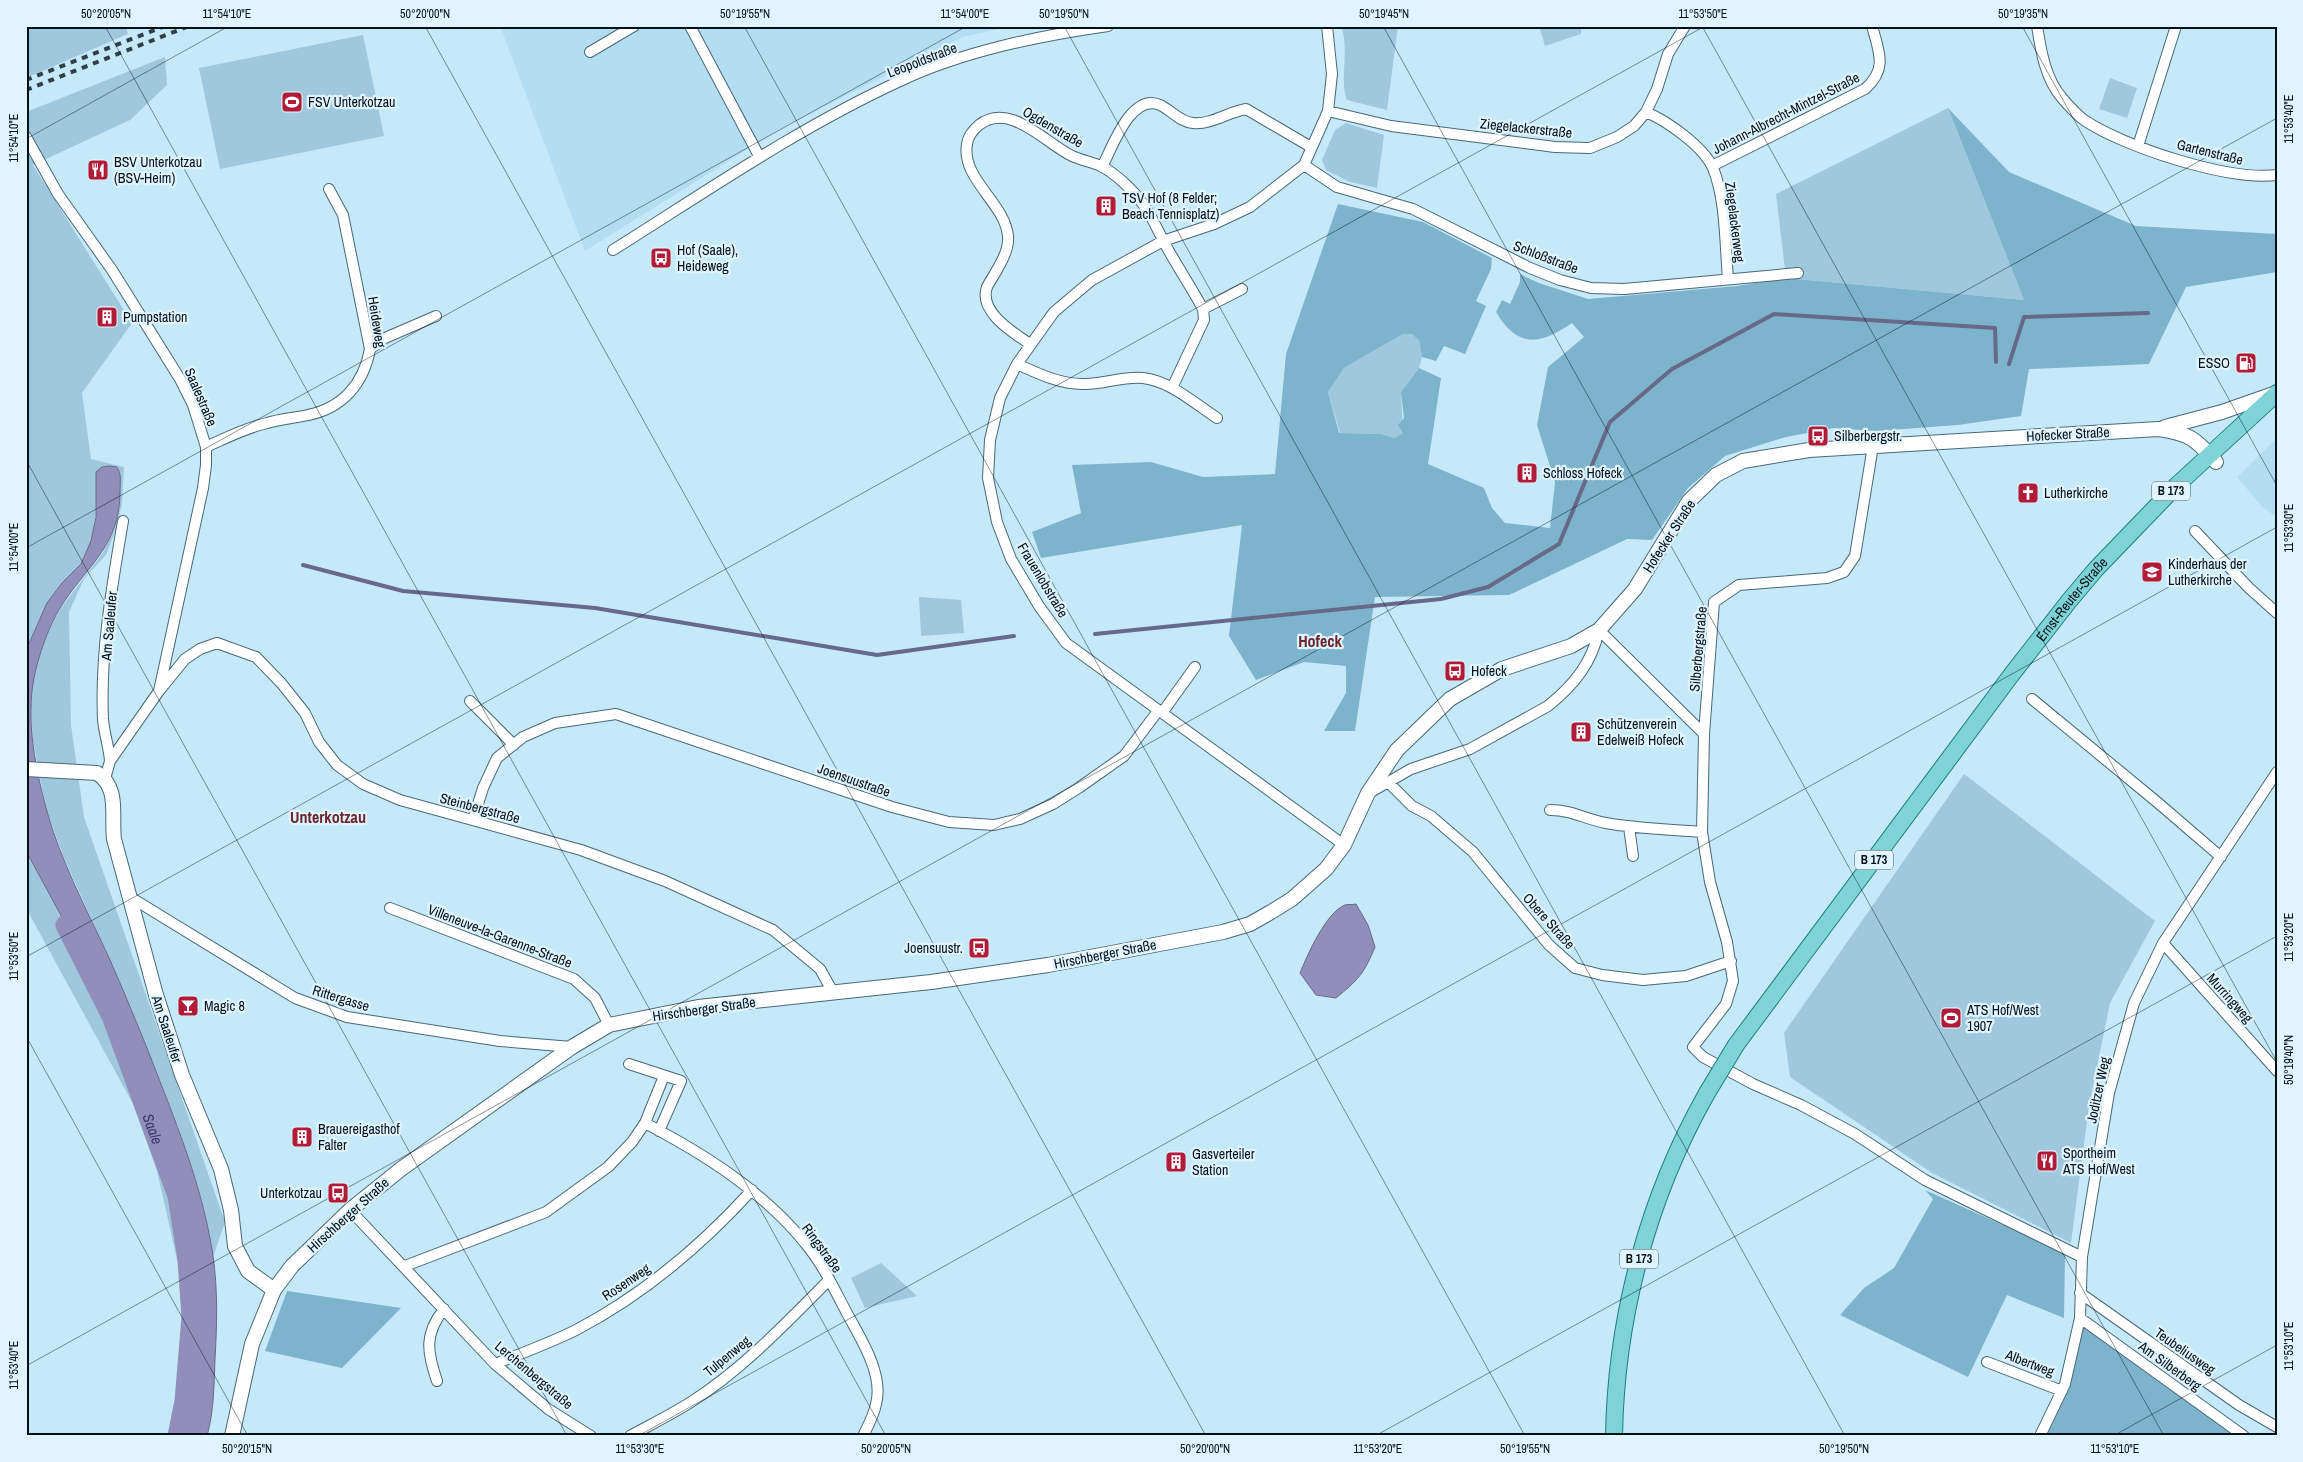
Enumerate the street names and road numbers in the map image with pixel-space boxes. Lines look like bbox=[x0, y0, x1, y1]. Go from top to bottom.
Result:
street label: Leopoldstraße bbox=[885, 38, 959, 82]
street label: Johann-Albrecht-Mintzel-Straße bbox=[1709, 68, 1863, 158]
street label: Ogdenstraße bbox=[1019, 102, 1087, 152]
street label: Ziegelackerstraße bbox=[1479, 114, 1573, 142]
street label: Gartenstraße bbox=[2175, 135, 2245, 169]
street label: Ziegelackerweg bbox=[1721, 181, 1749, 264]
street label: Schloßstraße bbox=[1511, 236, 1581, 278]
street label: Heideweg bbox=[364, 295, 390, 350]
street label: Saalestraße bbox=[181, 365, 221, 429]
street label: Hofecker Straße bbox=[2026, 423, 2110, 445]
road number: B 173 bbox=[2152, 482, 2190, 501]
street label: Hofecker Straße bbox=[1639, 496, 1699, 576]
street label: Frauenlobstraße bbox=[1014, 539, 1072, 621]
street label: Ernst-Reuter-Straße bbox=[2032, 553, 2111, 645]
street label: Am Saaleufer bbox=[97, 590, 121, 662]
street label: Silberbergstraße bbox=[1685, 606, 1711, 692]
street label: Joensuustraße bbox=[815, 759, 893, 801]
street label: Steinbergstraße bbox=[438, 789, 522, 827]
road number: B 173 bbox=[1855, 850, 1893, 870]
street label: Obere Straße bbox=[1519, 889, 1579, 953]
street label: Villeneuve-la-Garenne-Straße bbox=[425, 900, 575, 972]
street label: Hirschberger Straße bbox=[1052, 935, 1158, 973]
street label: Murringweg bbox=[2203, 969, 2257, 1027]
street label: Rittergasse bbox=[310, 981, 372, 1015]
street label: Am Saaleufer bbox=[147, 992, 186, 1065]
street label: Hirschberger Straße bbox=[651, 993, 757, 1025]
street label: Joditzer Weg bbox=[2082, 1055, 2114, 1125]
street label: Hirschberger Straße bbox=[303, 1174, 393, 1256]
street label: Ringstraße bbox=[798, 1220, 846, 1276]
road number: B 173 bbox=[1620, 1250, 1658, 1268]
street label: Rosenweg bbox=[598, 1259, 654, 1305]
street label: Teubeliusweg bbox=[2151, 1323, 2219, 1379]
street label: Tulpenweg bbox=[700, 1331, 755, 1380]
street label: Lerchenbergstraße bbox=[491, 1337, 577, 1413]
street label: Am Silberberg bbox=[2134, 1337, 2205, 1395]
street label: Albertweg bbox=[2002, 1345, 2058, 1381]

